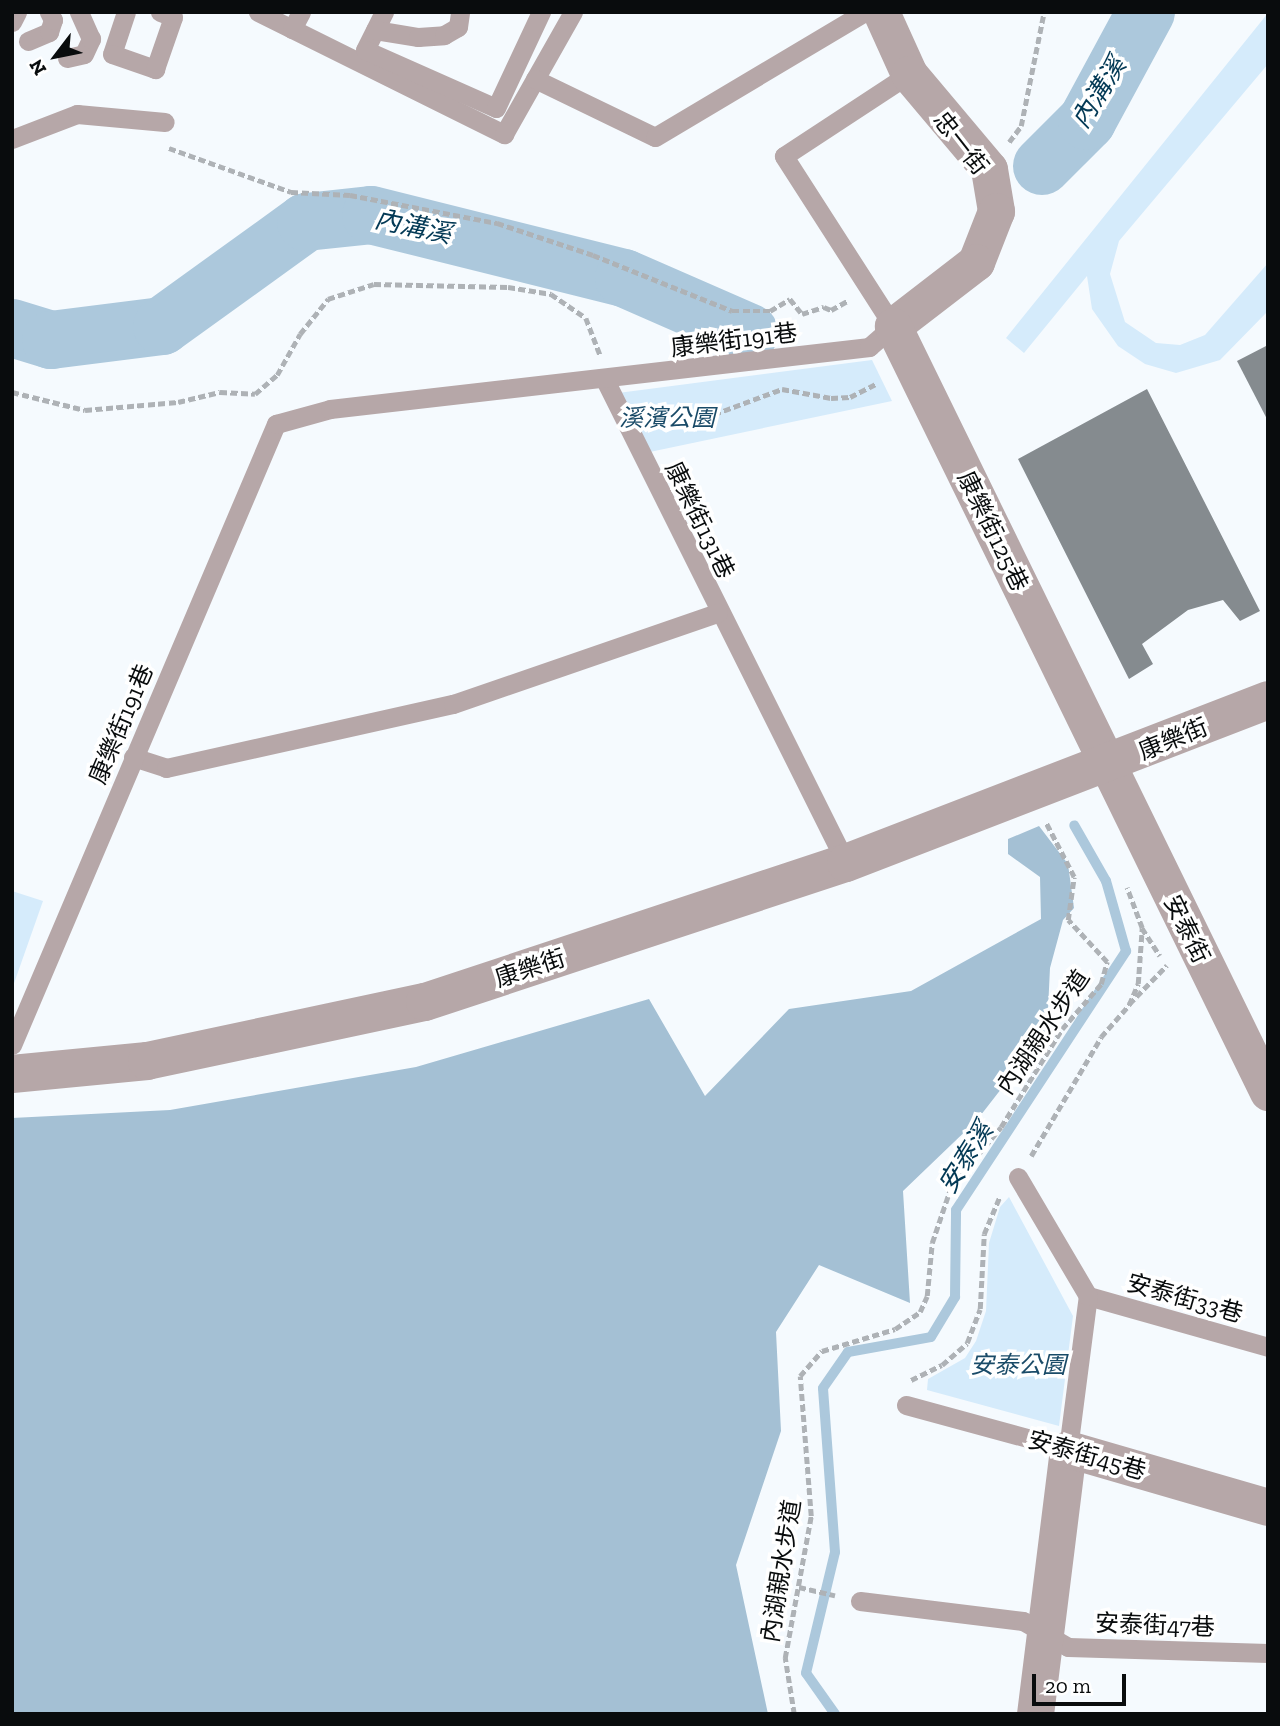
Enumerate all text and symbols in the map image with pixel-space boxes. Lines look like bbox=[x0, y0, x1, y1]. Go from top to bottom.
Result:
north arrow bbox=[21, 21, 91, 91]
water label: 內溝溪 bbox=[1065, 52, 1133, 134]
text: N bbox=[24, 55, 51, 80]
street label: 忠一街 bbox=[927, 106, 995, 180]
water label: 內溝溪 bbox=[372, 204, 454, 250]
street label: 康樂街191巷 bbox=[669, 318, 799, 362]
park label: 溪濱公園 bbox=[619, 404, 715, 432]
street label: 康樂街131巷 bbox=[659, 457, 741, 583]
street label: 康樂街125巷 bbox=[952, 466, 1034, 596]
street label: 康樂街191巷 bbox=[83, 660, 159, 788]
street label: 康樂街 bbox=[1134, 712, 1212, 766]
street label: 安泰街 bbox=[1158, 890, 1216, 968]
street label: 康樂街 bbox=[491, 943, 569, 993]
street label: 內湖親水步道 bbox=[991, 964, 1095, 1100]
water label: 安泰溪 bbox=[932, 1117, 1000, 1199]
street label: 安泰街33巷 bbox=[1124, 1268, 1246, 1328]
park label: 安泰公園 bbox=[970, 1351, 1066, 1379]
street label: 安泰街45巷 bbox=[1025, 1424, 1149, 1486]
street label: 內湖親水步道 bbox=[756, 1498, 806, 1644]
street label: 安泰街47巷 bbox=[1095, 1609, 1215, 1641]
scale bar bbox=[1035, 1660, 1130, 1704]
text: 20 m bbox=[1045, 1673, 1091, 1698]

